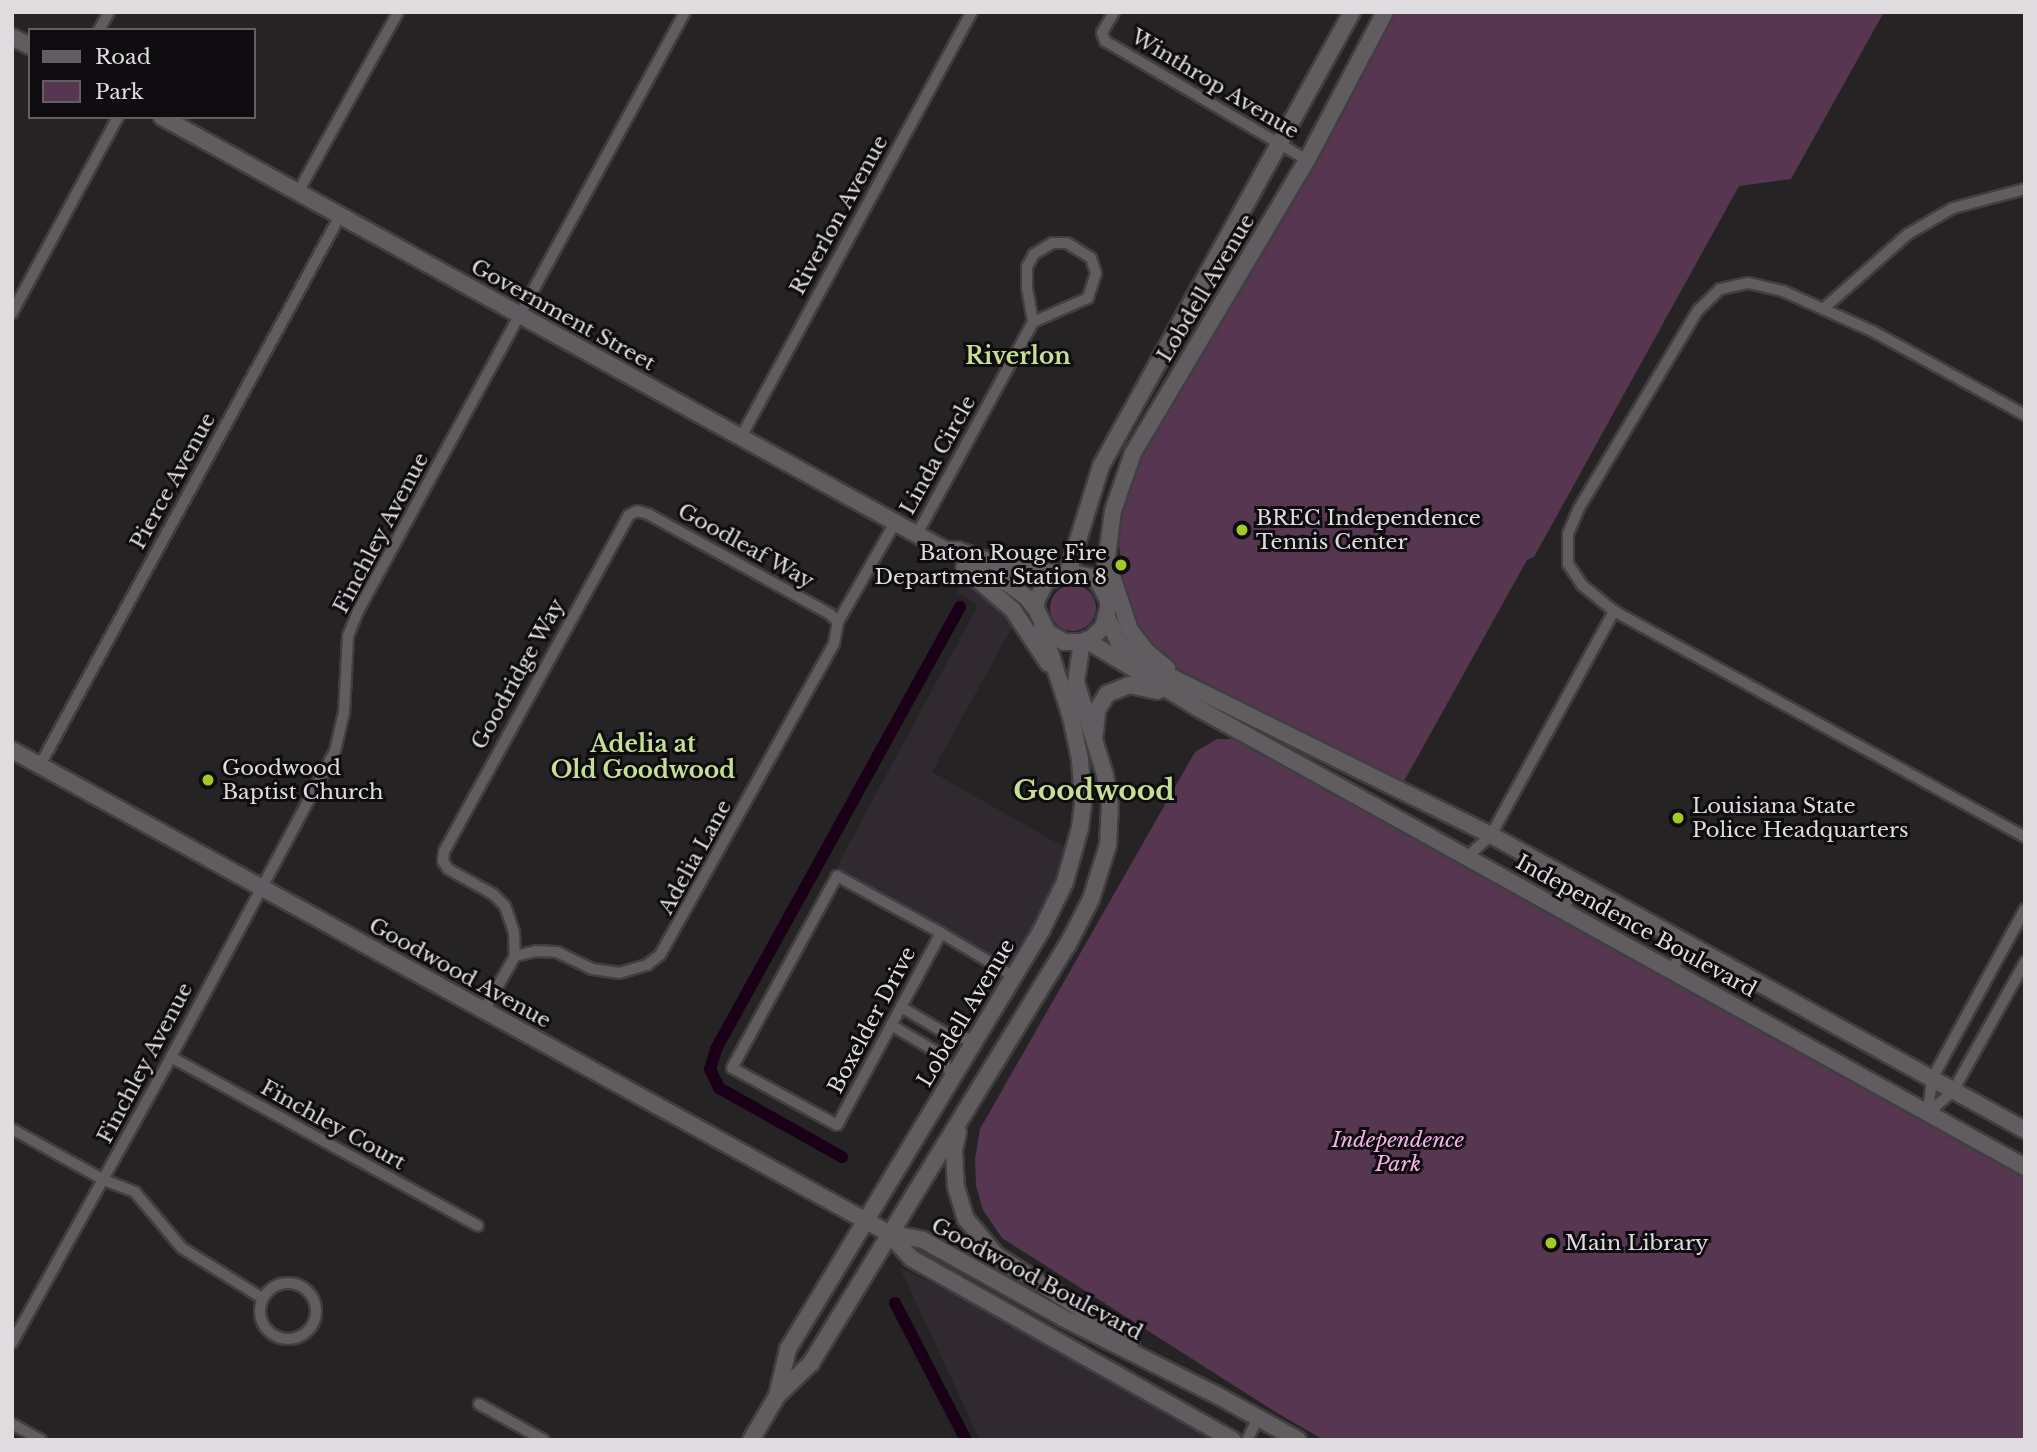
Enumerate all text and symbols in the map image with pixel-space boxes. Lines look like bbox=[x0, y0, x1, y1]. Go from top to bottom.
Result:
street label: Winthrop Avenue bbox=[1126, 24, 1304, 144]
legend bbox=[28, 28, 256, 119]
text: Road bbox=[95, 44, 151, 70]
text: Park bbox=[95, 79, 144, 105]
street label: Riverlon Avenue bbox=[785, 131, 893, 299]
street label: Lobdell Avenue bbox=[1152, 209, 1260, 367]
street label: Government Street bbox=[467, 254, 659, 376]
district label: Riverlon bbox=[965, 342, 1071, 370]
street label: Linda Circle bbox=[895, 391, 981, 519]
street label: Pierce Avenue bbox=[125, 408, 221, 554]
street label: Finchley Avenue bbox=[328, 448, 434, 618]
street label: Goodleaf Way bbox=[673, 498, 819, 594]
place label: BREC Independence Tennis Center bbox=[1256, 505, 1481, 555]
marker: BREC Independence Tennis Center bbox=[1234, 522, 1250, 538]
place label: Baton Rouge Fire Department Station 8 bbox=[874, 540, 1107, 590]
marker: Baton Rouge Fire Department Station 8 bbox=[1113, 557, 1129, 573]
street label: Goodridge Way bbox=[466, 594, 570, 754]
district label: Adelia at Old Goodwood bbox=[551, 730, 735, 784]
place label: Goodwood Baptist Church bbox=[222, 755, 383, 805]
marker: Goodwood Baptist Church bbox=[200, 772, 216, 788]
district label: Goodwood bbox=[1013, 774, 1175, 808]
place label: Louisiana State Police Headquarters bbox=[1692, 793, 1909, 843]
street label: Adelia Lane bbox=[653, 795, 737, 919]
marker: Louisiana State Police Headquarters bbox=[1670, 810, 1686, 826]
street label: Independence Boulevard bbox=[1511, 849, 1761, 1003]
street label: Goodwood Avenue bbox=[364, 912, 556, 1034]
street label: Lobdell Avenue bbox=[912, 934, 1020, 1092]
street label: Boxelder Drive bbox=[823, 942, 921, 1098]
street label: Finchley Avenue bbox=[92, 978, 198, 1148]
street label: Finchley Court bbox=[256, 1075, 410, 1175]
park label: Independence Park bbox=[1332, 1127, 1464, 1177]
street label: Goodwood Boulevard bbox=[927, 1213, 1147, 1345]
place label: Main Library bbox=[1565, 1230, 1708, 1256]
marker: Main Library bbox=[1543, 1235, 1559, 1251]

